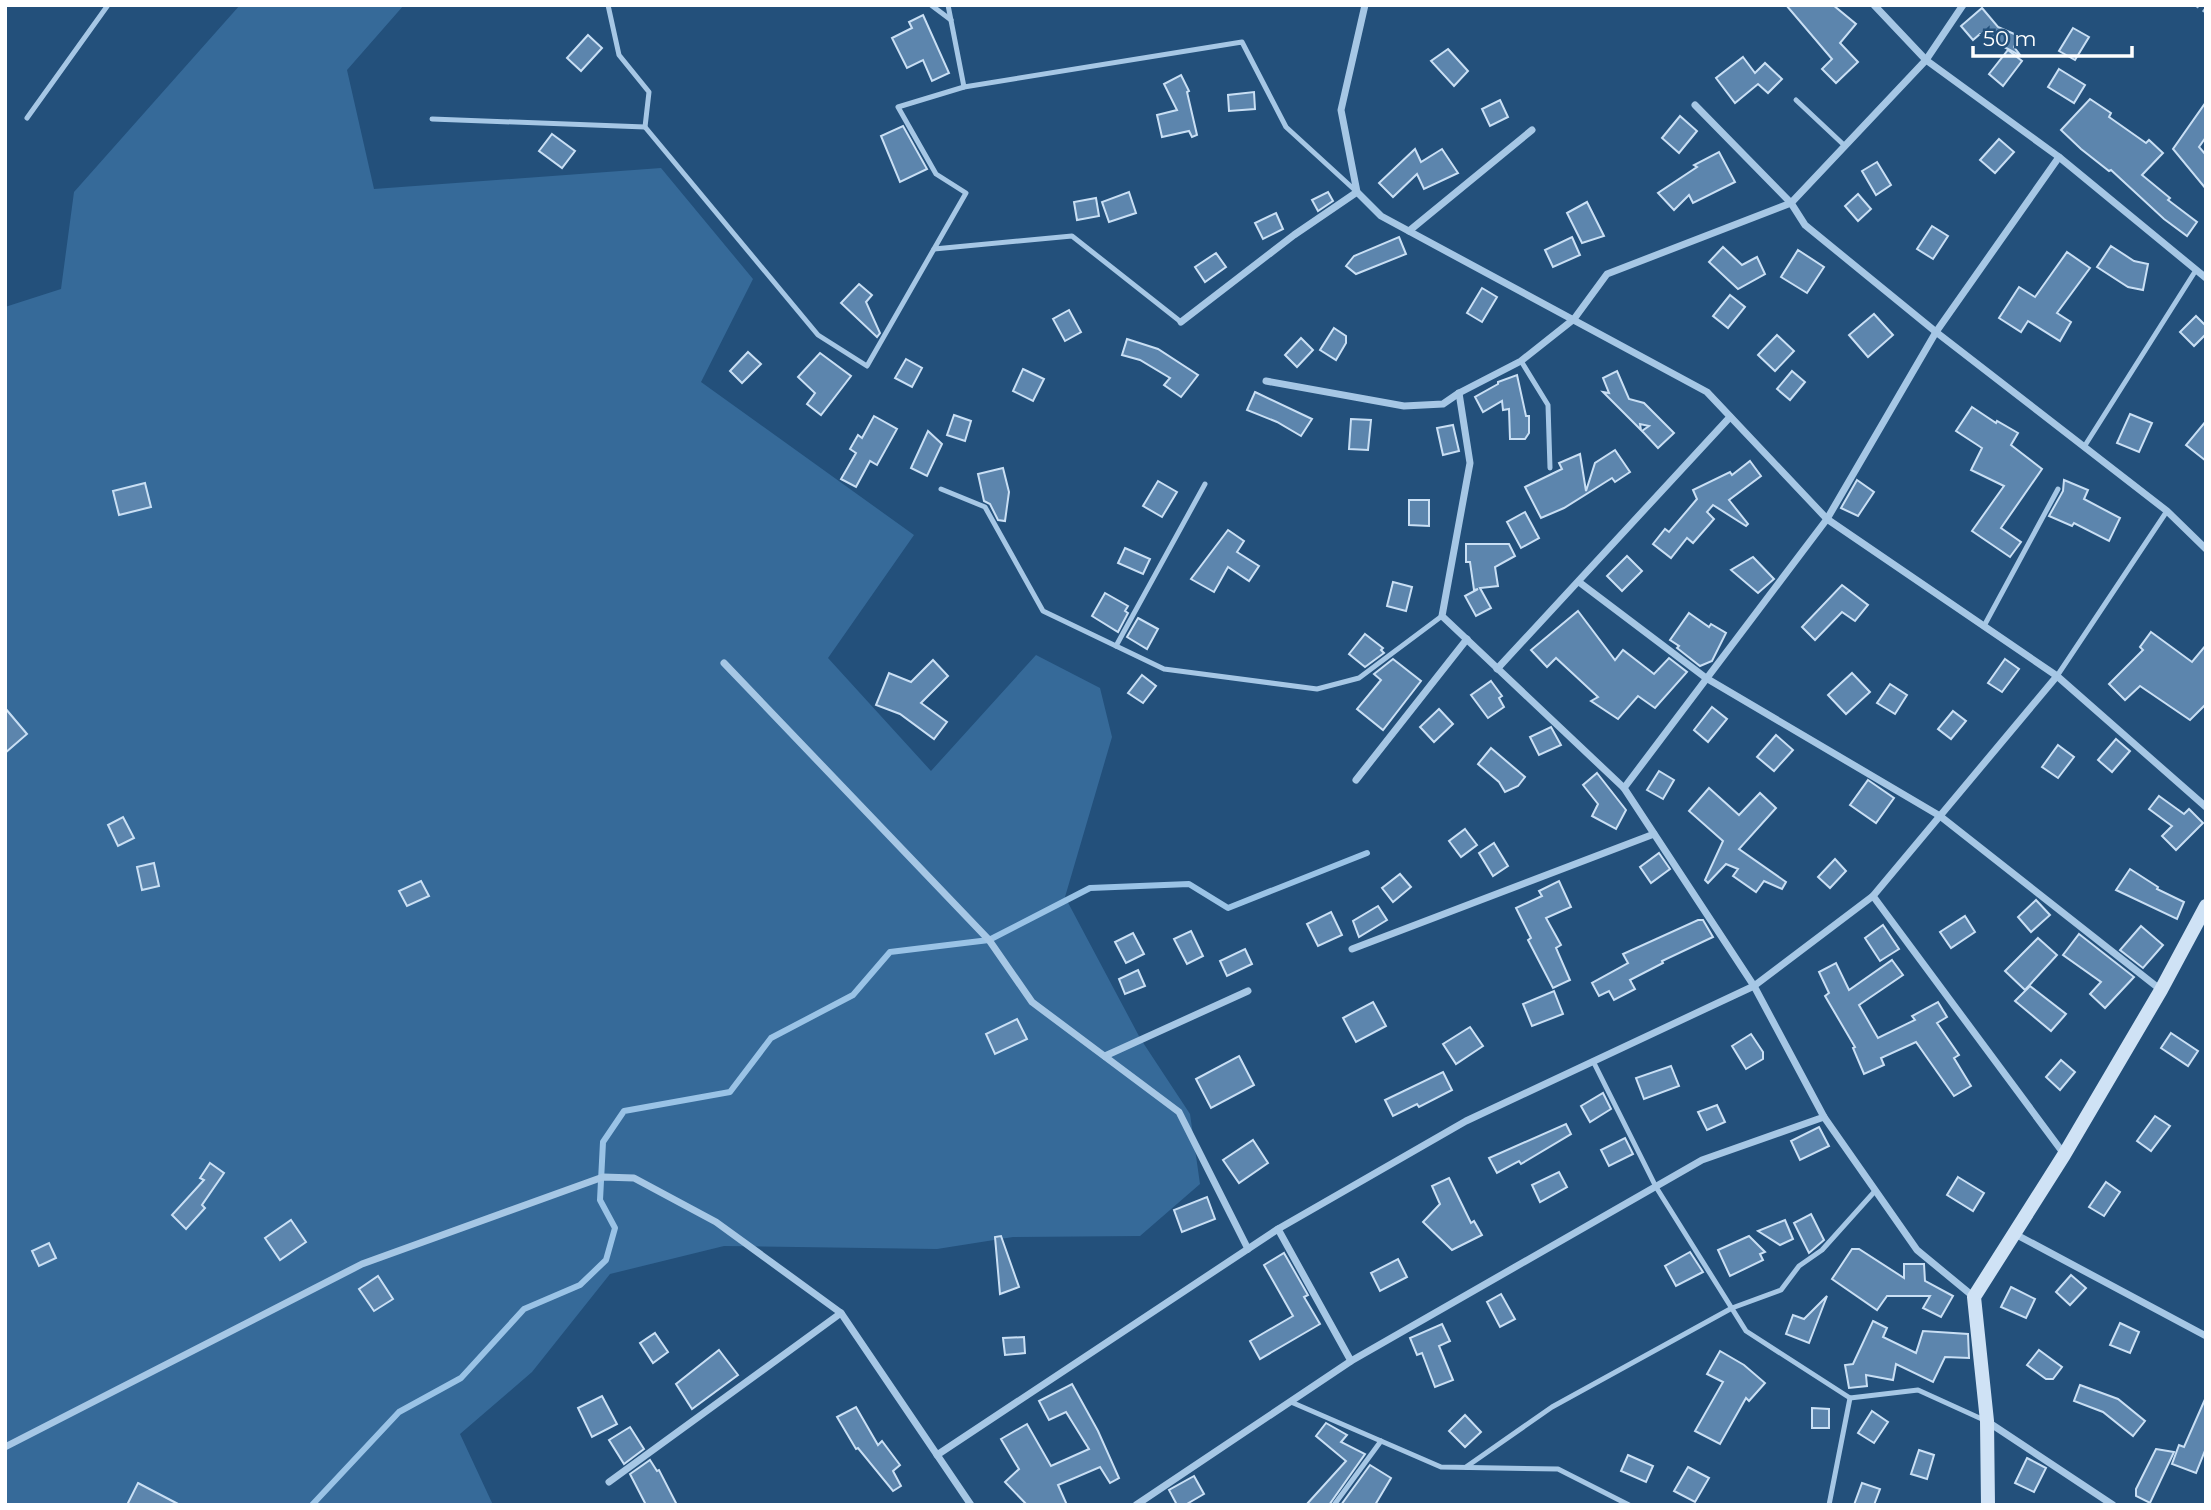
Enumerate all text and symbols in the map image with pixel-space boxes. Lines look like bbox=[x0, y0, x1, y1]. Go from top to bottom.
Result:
scale bar bbox=[1973, 14, 2132, 58]
text: 50 m bbox=[1983, 26, 2037, 51]

